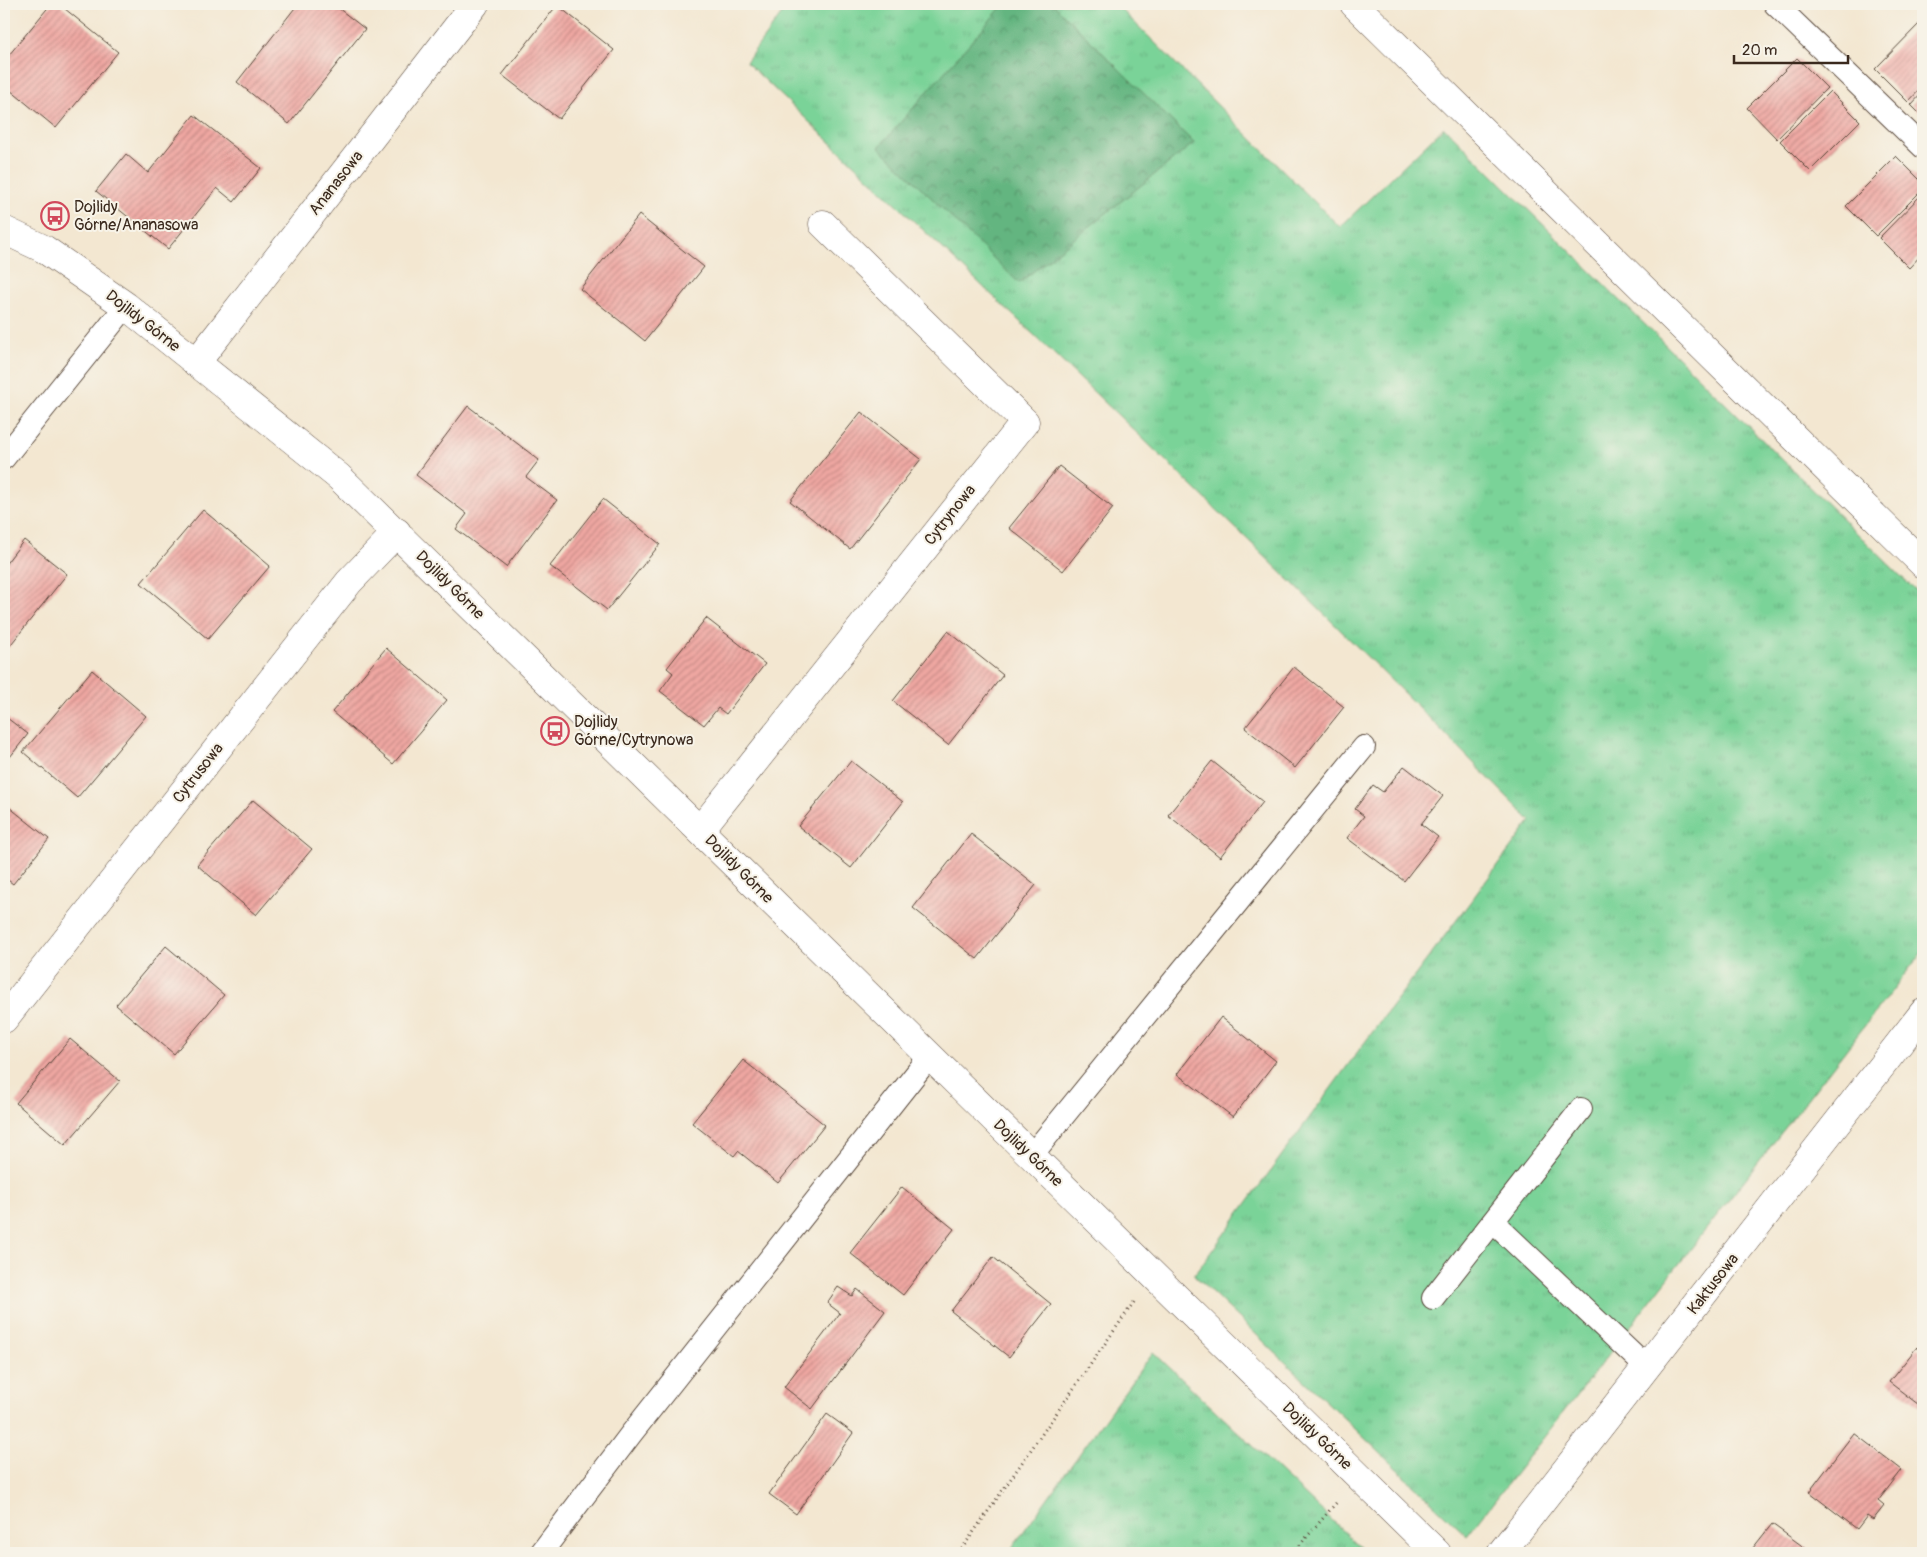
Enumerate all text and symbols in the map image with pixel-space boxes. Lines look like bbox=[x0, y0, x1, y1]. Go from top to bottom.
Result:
scale bar bbox=[1734, 32, 1848, 64]
text: 20 m bbox=[1742, 41, 1777, 60]
street label: Ananasowa bbox=[304, 147, 368, 219]
place label: Dojlidy Górne/Ananasowa bbox=[74, 197, 198, 235]
bus stop icon: Dojlidy Górne/Ananasowa bbox=[40, 201, 70, 231]
street label: Dojlidy Górne bbox=[102, 286, 184, 356]
street label: Cytrynowa bbox=[920, 481, 980, 549]
street label: Dojlidy Górne bbox=[411, 546, 489, 624]
place label: Dojlidy Górne/Cytrynowa bbox=[574, 712, 694, 750]
bus stop icon: Dojlidy Górne/Cytrynowa bbox=[540, 716, 570, 746]
street label: Cytrusowa bbox=[168, 739, 228, 807]
street label: Dojlidy Górne bbox=[700, 830, 778, 908]
street label: Dojlidy Górne bbox=[989, 1115, 1067, 1191]
street label: Kaktusowa bbox=[1683, 1249, 1743, 1319]
street label: Dojlidy Górne bbox=[1278, 1398, 1356, 1474]

